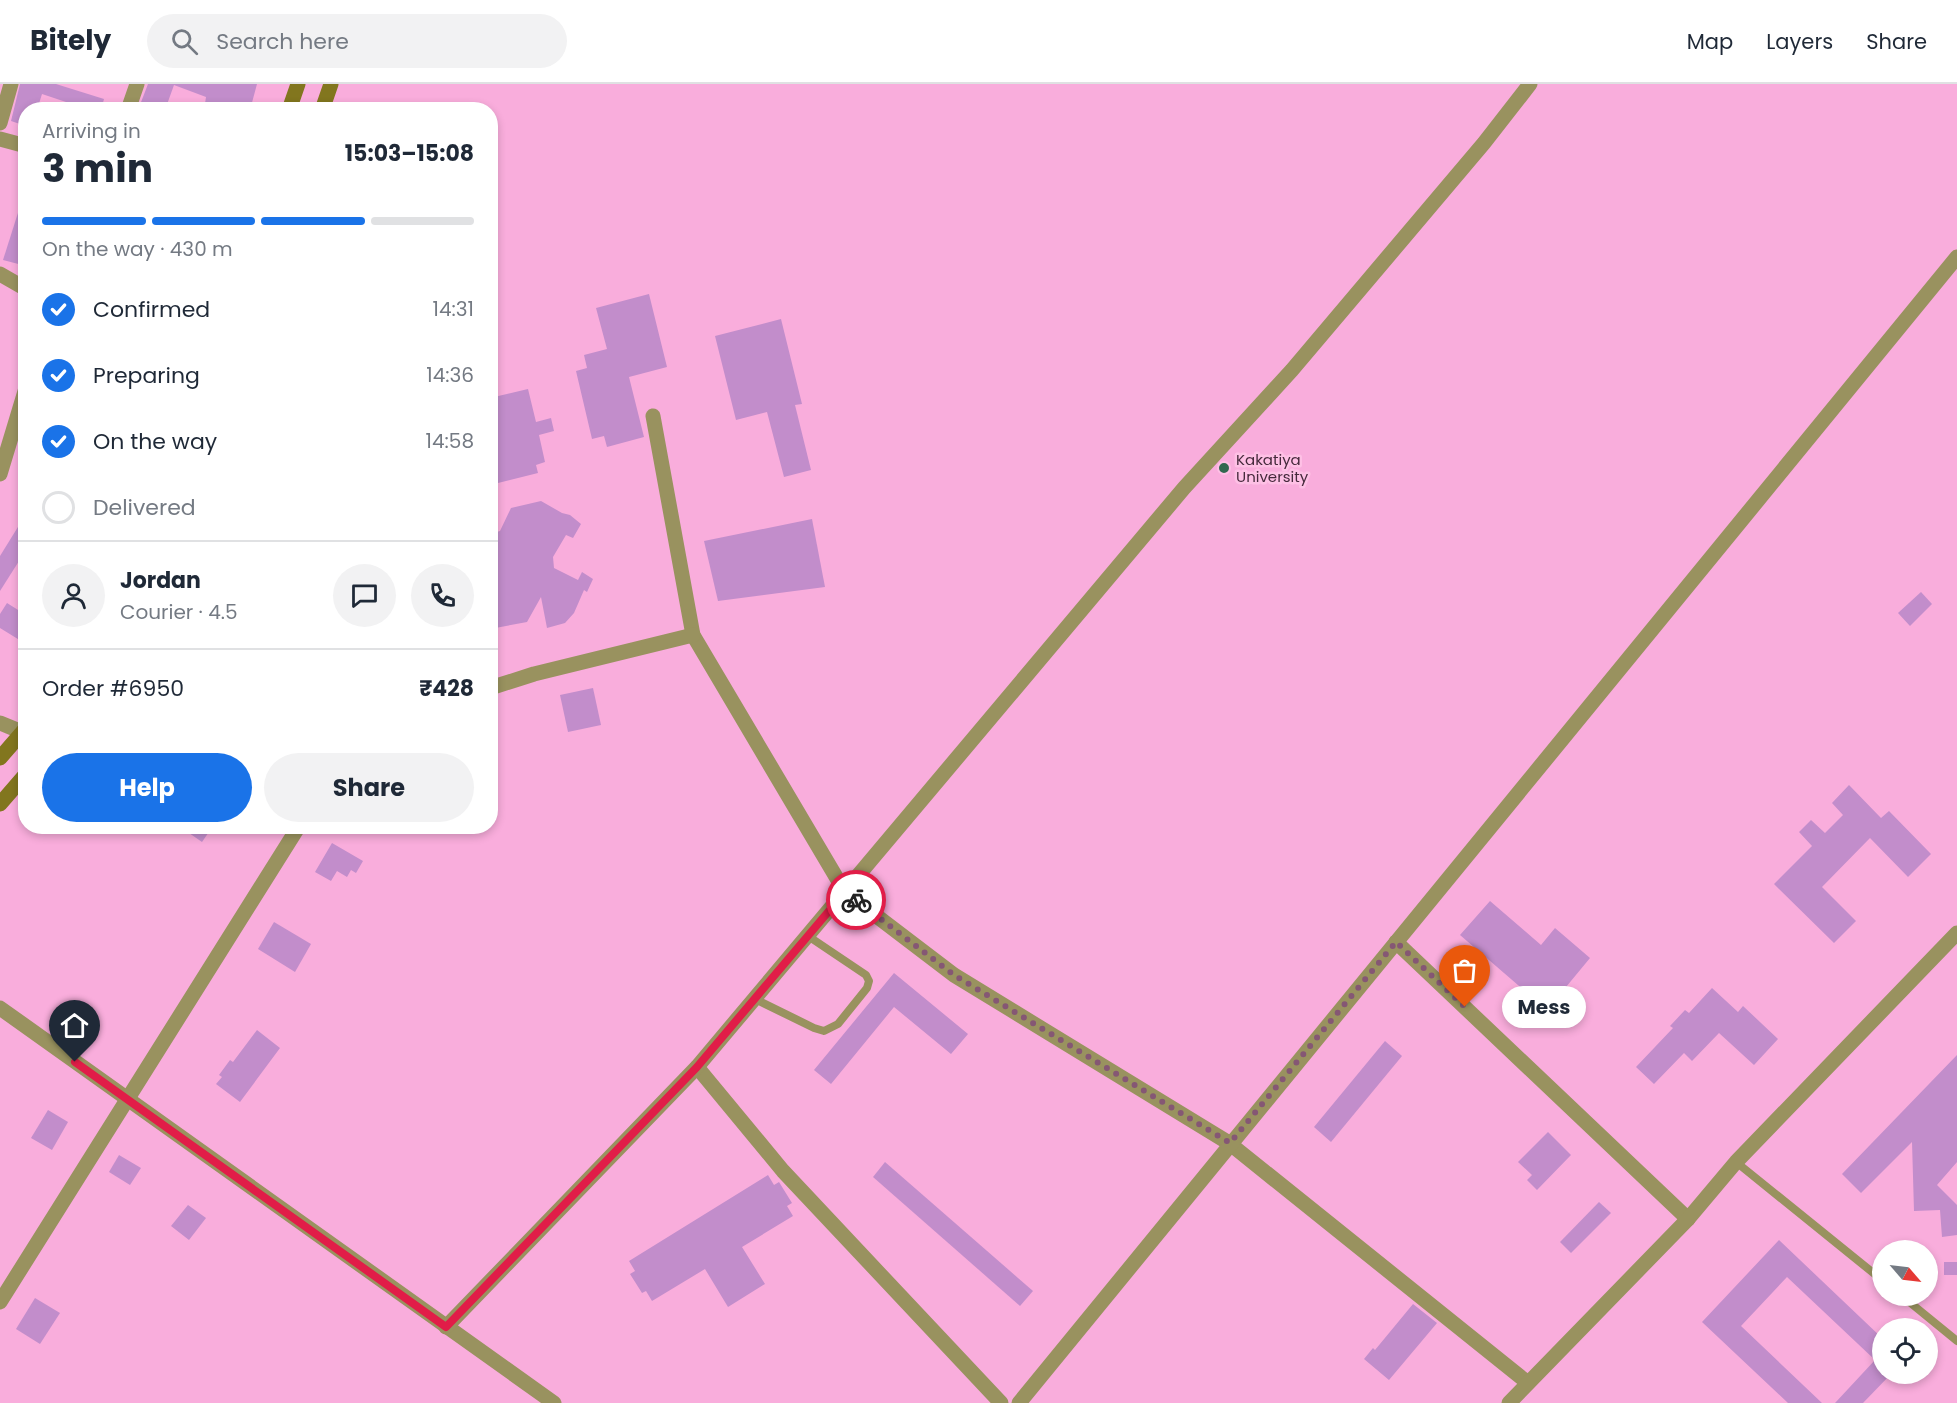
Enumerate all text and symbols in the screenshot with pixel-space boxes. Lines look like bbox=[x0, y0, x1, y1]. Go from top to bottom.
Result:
search box bbox=[147, 14, 567, 68]
text: Bitely bbox=[30, 21, 111, 60]
icon: search bbox=[168, 25, 201, 58]
text: Search here bbox=[216, 26, 349, 57]
text: Map bbox=[1687, 27, 1733, 56]
text: Layers bbox=[1766, 27, 1833, 56]
text: Share bbox=[1866, 27, 1927, 56]
text: Arriving in bbox=[42, 117, 141, 145]
text: 15:03–15:08 bbox=[345, 138, 474, 169]
text: 3 min bbox=[42, 141, 153, 196]
text: On the way · 430 m bbox=[42, 235, 233, 263]
icon: check bbox=[42, 293, 75, 326]
text: Confirmed bbox=[93, 294, 210, 325]
text: 14:31 bbox=[433, 295, 474, 323]
icon: check bbox=[42, 359, 75, 392]
text: Preparing bbox=[93, 360, 200, 391]
text: 14:36 bbox=[426, 361, 474, 389]
icon: check bbox=[42, 425, 75, 458]
text: On the way bbox=[93, 426, 217, 457]
text: 14:58 bbox=[426, 427, 474, 455]
place label: Kakatiya University bbox=[1236, 449, 1309, 487]
marker: Kakatiya University bbox=[1217, 461, 1231, 475]
text: Delivered bbox=[93, 492, 196, 523]
button: person bbox=[42, 564, 105, 627]
button: chat bbox=[333, 564, 396, 627]
button: phone bbox=[411, 564, 474, 627]
text: Jordan bbox=[120, 565, 201, 596]
text: Courier · 4.5 bbox=[120, 598, 238, 626]
text: Order #6950 bbox=[42, 673, 184, 704]
text: ₹428 bbox=[419, 673, 474, 704]
button: Help bbox=[42, 753, 252, 822]
button: Share bbox=[264, 753, 474, 822]
courier bbox=[826, 870, 886, 930]
icon: bike bbox=[840, 884, 873, 917]
pin bbox=[1439, 945, 1490, 1007]
icon: bag bbox=[1448, 954, 1481, 987]
callout: Mess bbox=[1501, 986, 1585, 1028]
text: Mess bbox=[1518, 993, 1571, 1021]
pin bbox=[49, 1000, 100, 1062]
icon: home bbox=[58, 1009, 91, 1042]
north arrow bbox=[1872, 1240, 1938, 1306]
map controls bbox=[1872, 1240, 1938, 1384]
button: locate bbox=[1872, 1318, 1938, 1384]

